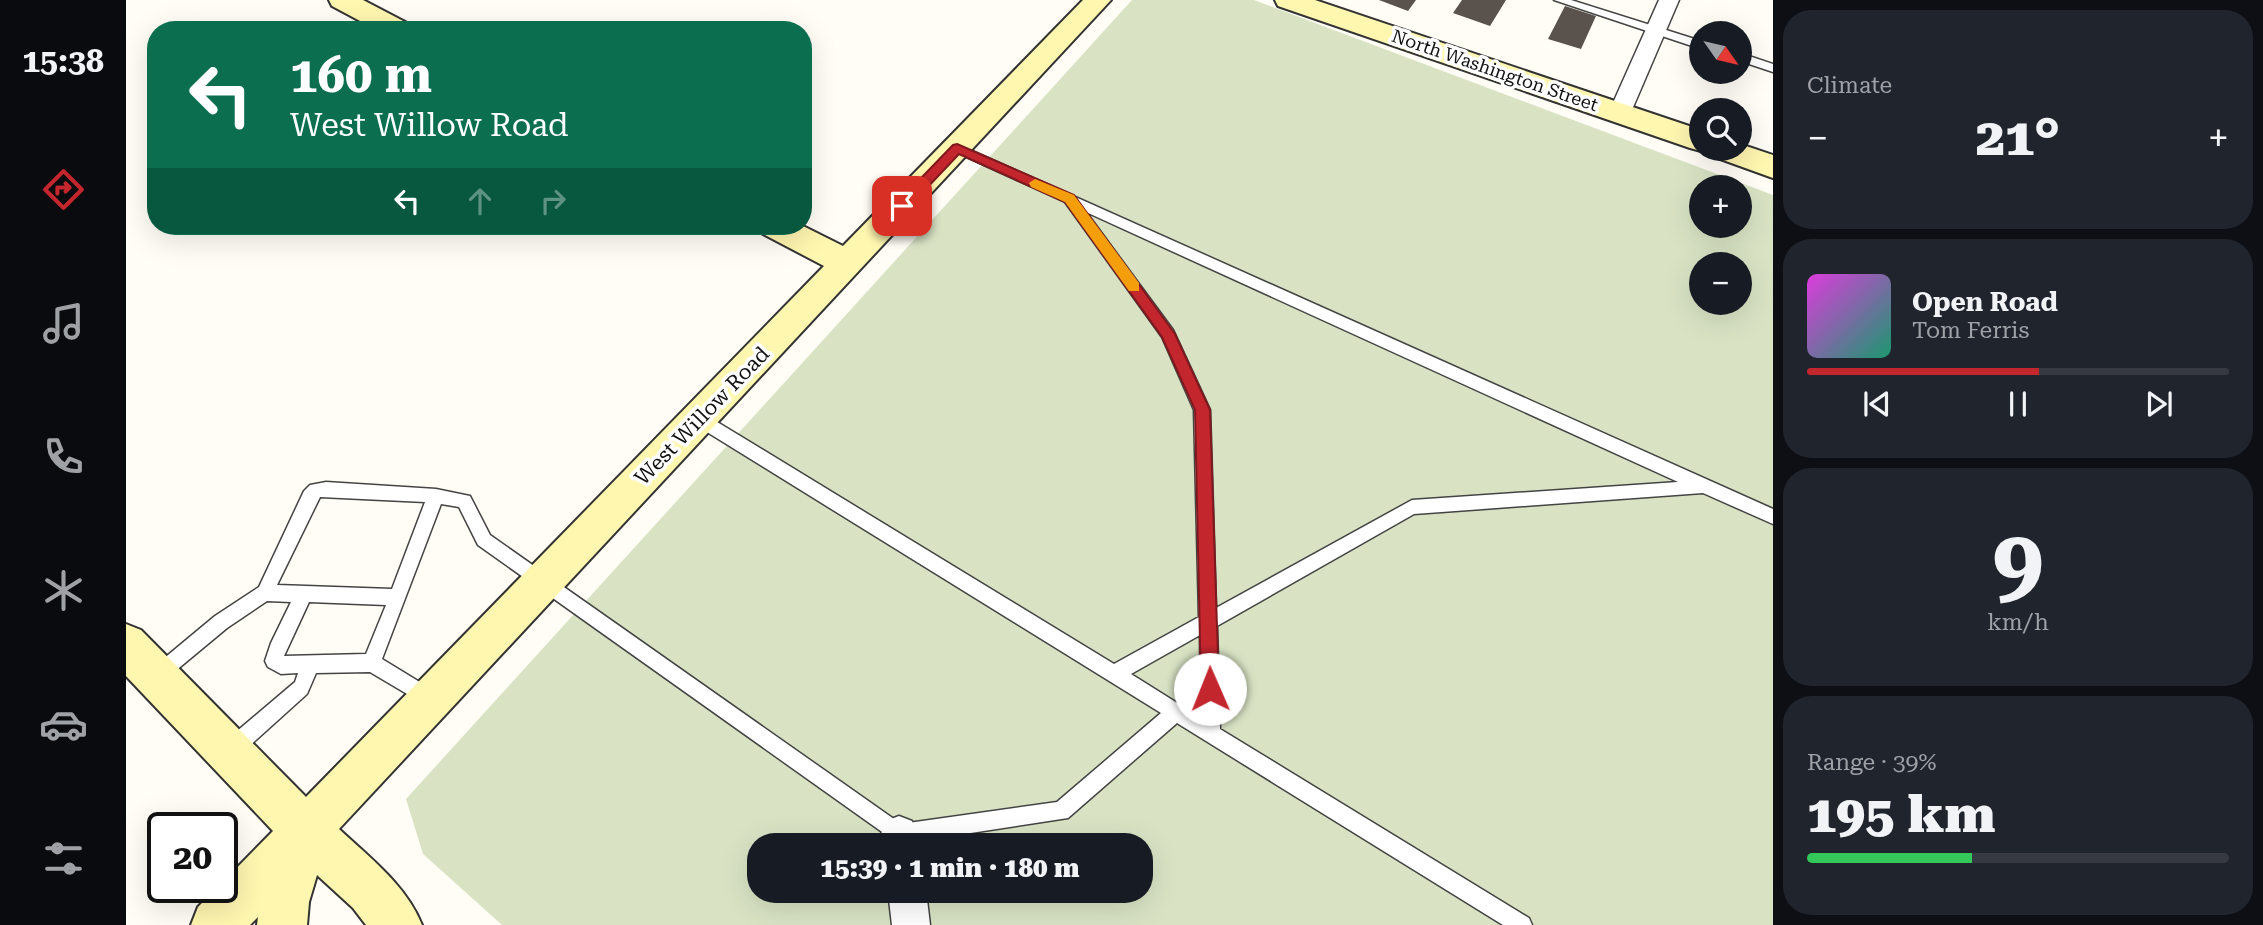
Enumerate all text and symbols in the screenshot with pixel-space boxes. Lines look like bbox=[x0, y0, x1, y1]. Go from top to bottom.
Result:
north arrow bbox=[1689, 21, 1752, 84]
map controls bbox=[1689, 21, 1752, 315]
street label: North Washington Street bbox=[1389, 25, 1601, 115]
text: 15:38 bbox=[22, 42, 104, 80]
text: 160 m bbox=[290, 47, 432, 104]
icon: left bbox=[175, 49, 266, 140]
text: Climate bbox=[1807, 72, 1892, 99]
button: search bbox=[1689, 98, 1752, 161]
text: West Willow Road bbox=[290, 106, 569, 144]
text: 21° bbox=[1976, 107, 2060, 168]
text: − bbox=[1807, 116, 1828, 160]
text: + bbox=[2208, 116, 2229, 160]
icon: directions bbox=[39, 165, 88, 214]
button: + bbox=[1689, 175, 1752, 238]
pin bbox=[872, 176, 932, 236]
icon: left bbox=[388, 182, 426, 220]
icon: ahead bbox=[461, 182, 499, 220]
icon: right bbox=[534, 182, 572, 220]
icon: arrive bbox=[883, 187, 921, 225]
button: − bbox=[1689, 252, 1752, 315]
text: Open Road bbox=[1912, 287, 2058, 317]
icon: music bbox=[39, 299, 88, 348]
text: Tom Ferris bbox=[1912, 317, 2029, 344]
street label: West Willow Road bbox=[630, 342, 774, 490]
icon: previous bbox=[1858, 385, 1896, 423]
icon: pause bbox=[1999, 385, 2037, 423]
icon: next bbox=[2140, 385, 2178, 423]
icon: phone bbox=[39, 432, 88, 481]
text: 9 bbox=[1993, 510, 2043, 616]
icon: climate bbox=[39, 566, 88, 615]
text: km/h bbox=[1987, 609, 2049, 636]
position arrow bbox=[1173, 652, 1247, 726]
icon: car bbox=[39, 700, 88, 749]
text: Range · 39% bbox=[1807, 749, 1936, 776]
text: 195 km bbox=[1807, 784, 1995, 845]
speed limit sign: 20 bbox=[147, 812, 238, 903]
icon: filters bbox=[39, 834, 88, 883]
text: 15:39 · 1 min · 180 m bbox=[820, 853, 1080, 883]

